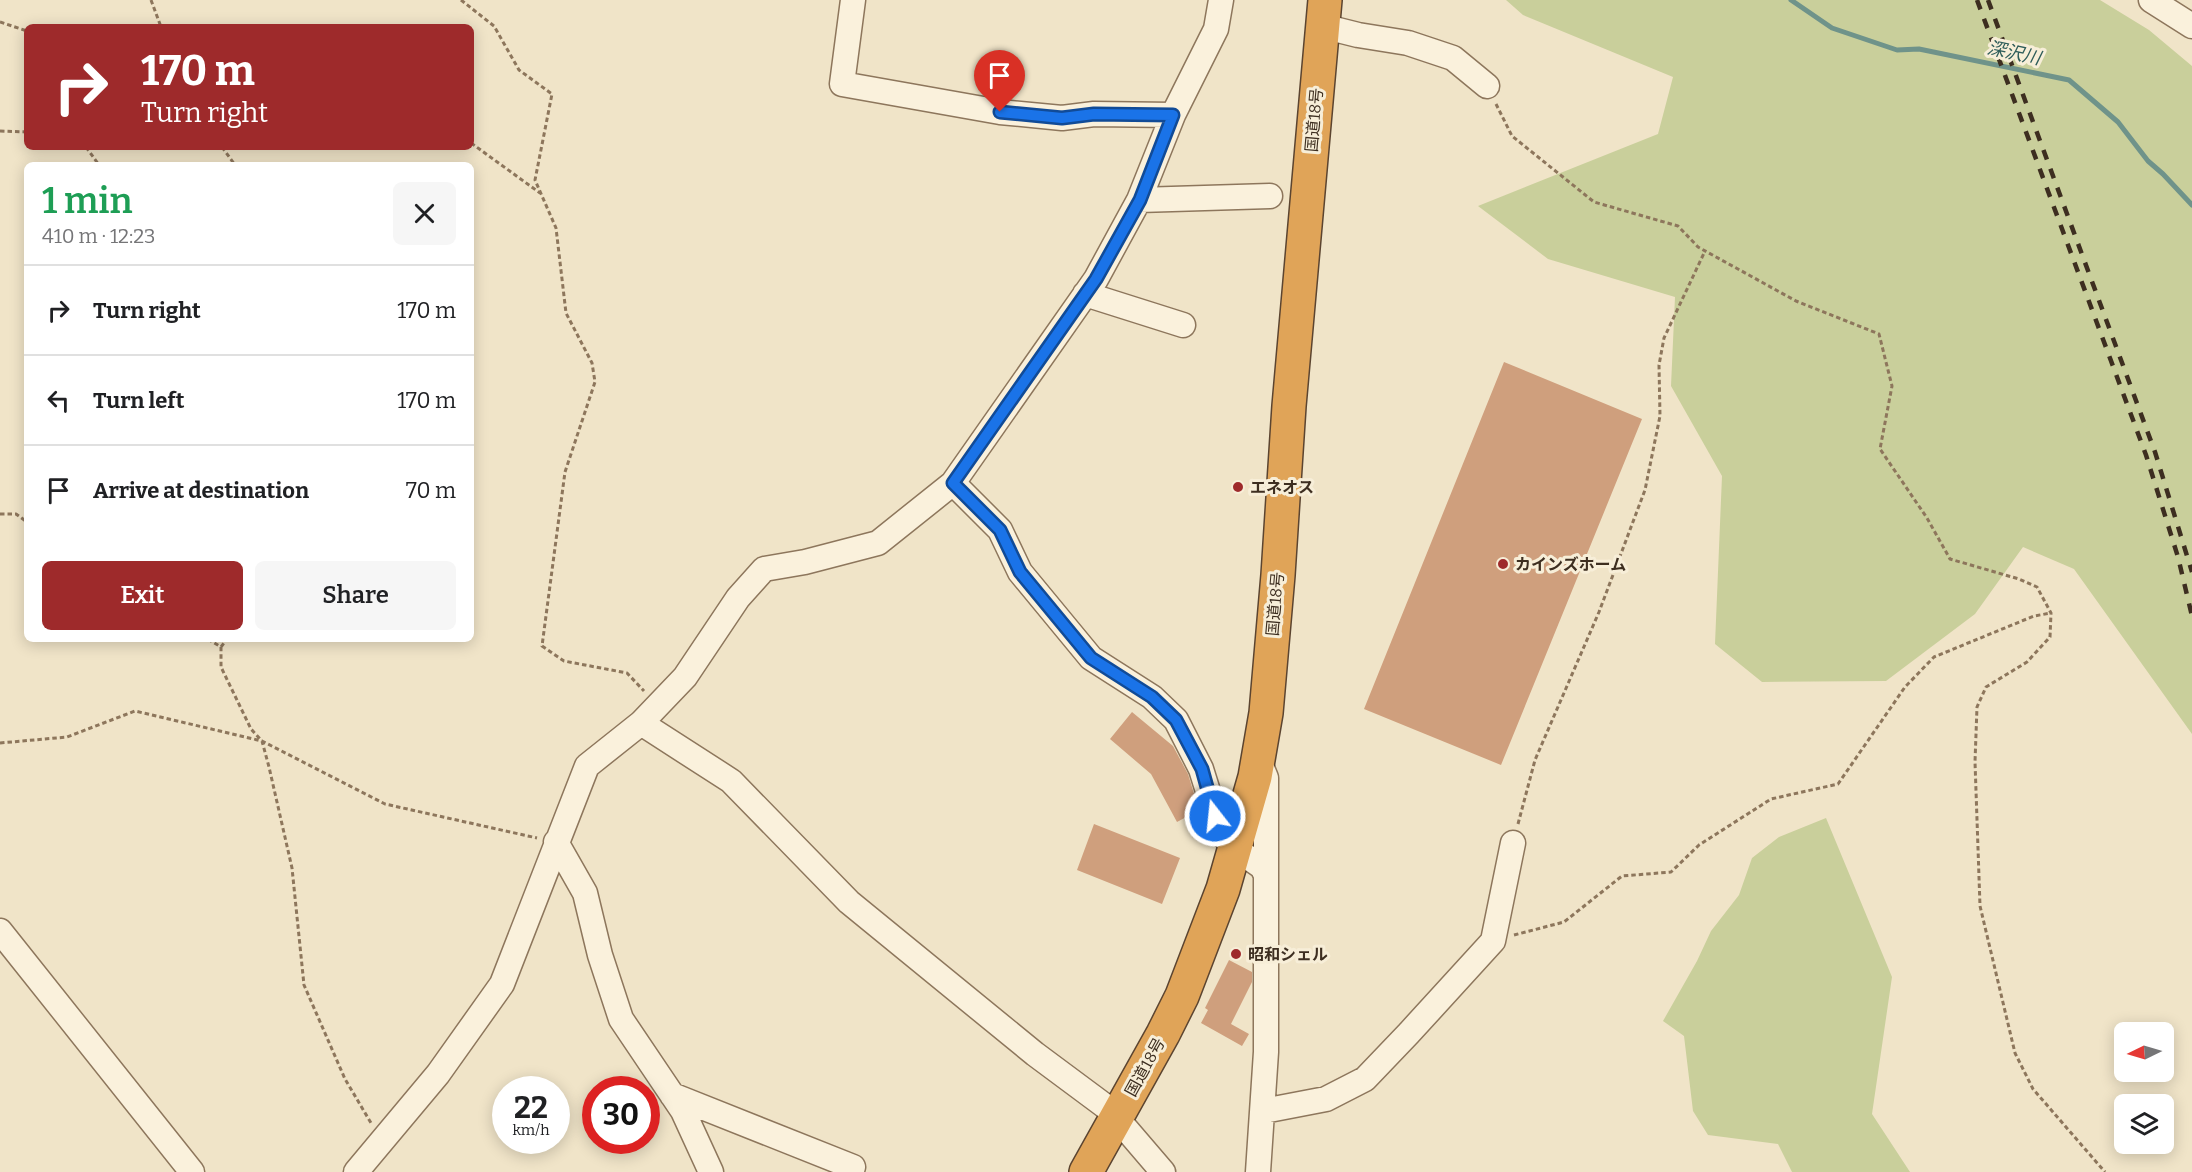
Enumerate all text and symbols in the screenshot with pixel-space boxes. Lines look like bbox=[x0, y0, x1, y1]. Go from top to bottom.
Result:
water label: 深沢川 bbox=[1985, 37, 2045, 70]
text: 170 m bbox=[141, 46, 255, 96]
icon: right bbox=[42, 48, 120, 126]
pin bbox=[974, 50, 1025, 112]
icon: arrive bbox=[983, 59, 1016, 92]
street label: 国道18号 bbox=[1302, 87, 1326, 153]
text: Turn right bbox=[141, 97, 268, 129]
text: 1 min bbox=[42, 179, 133, 223]
button: close bbox=[393, 182, 456, 245]
text: 410 m · 12:23 bbox=[42, 224, 155, 248]
icon: right bbox=[42, 294, 75, 327]
text: Turn right bbox=[93, 297, 201, 324]
text: 170 m bbox=[397, 297, 456, 324]
icon: left bbox=[42, 384, 75, 417]
text: Turn left bbox=[93, 387, 185, 414]
text: 170 m bbox=[397, 387, 456, 414]
icon: arrive bbox=[42, 474, 75, 507]
text: Arrive at destination bbox=[93, 477, 309, 504]
text: 70 m bbox=[406, 477, 456, 504]
place label: エネオス bbox=[1250, 478, 1314, 497]
marker: エネオス bbox=[1231, 480, 1245, 494]
place label: カインズホーム bbox=[1515, 555, 1626, 574]
marker: カインズホーム bbox=[1496, 557, 1510, 571]
button: Exit bbox=[42, 561, 243, 630]
button: Share bbox=[255, 561, 456, 630]
street label: 国道18号 bbox=[1263, 571, 1287, 637]
position arrow bbox=[1183, 784, 1247, 848]
place label: 昭和シェル bbox=[1248, 945, 1328, 964]
marker: 昭和シェル bbox=[1229, 947, 1243, 961]
north arrow bbox=[2114, 1022, 2174, 1082]
map controls bbox=[2114, 1022, 2174, 1154]
street label: 国道18号 bbox=[1121, 1034, 1169, 1100]
speed limit sign: 30 bbox=[582, 1076, 660, 1154]
text: 22 bbox=[514, 1090, 548, 1126]
button: layers bbox=[2114, 1094, 2174, 1154]
text: km/h bbox=[512, 1121, 550, 1139]

